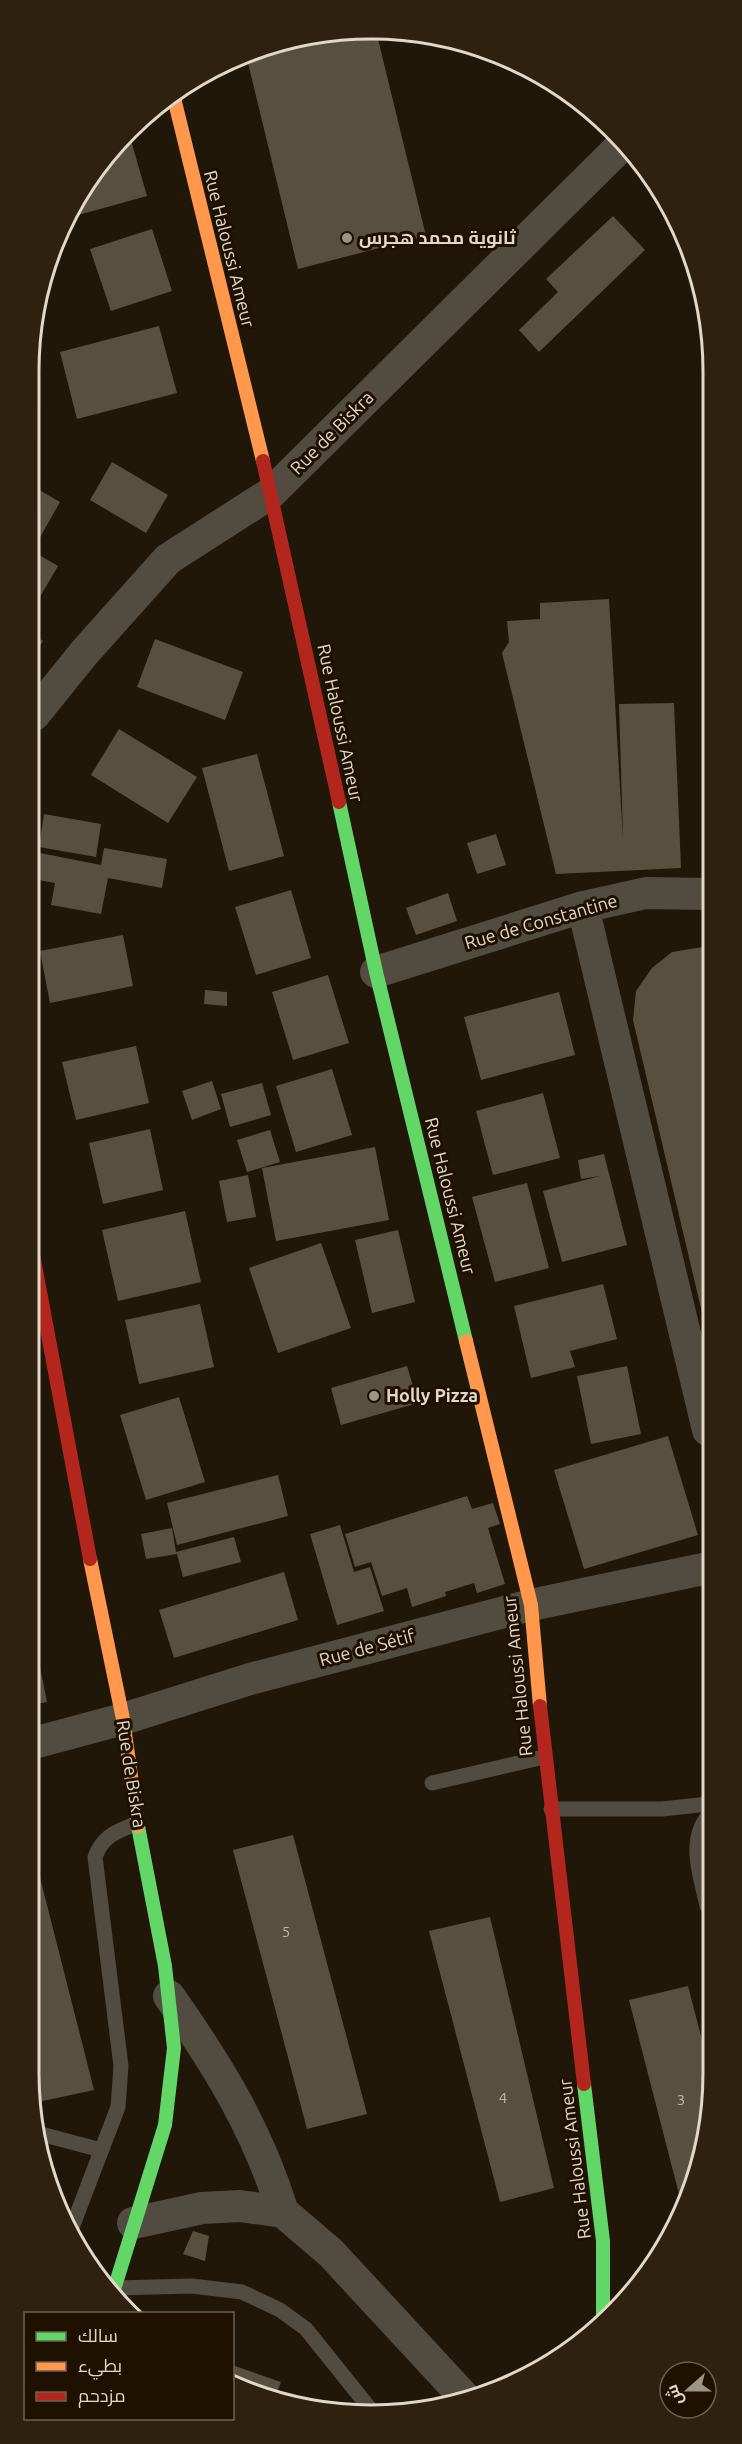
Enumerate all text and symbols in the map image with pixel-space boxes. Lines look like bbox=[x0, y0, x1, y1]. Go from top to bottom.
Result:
street label: Rue Haloussi Ameur bbox=[201, 168, 259, 330]
place label: ثانوية محمد هجرس bbox=[359, 227, 516, 249]
marker: ثانوية محمد هجرس bbox=[340, 231, 354, 245]
street label: Rue de Biskra bbox=[286, 387, 377, 478]
street label: Rue Haloussi Ameur bbox=[314, 642, 368, 804]
street label: Rue de Constantine bbox=[462, 890, 619, 952]
street label: Rue Haloussi Ameur bbox=[422, 1115, 480, 1277]
place label: Holly Pizza bbox=[386, 1385, 478, 1405]
marker: Holly Pizza bbox=[367, 1389, 381, 1403]
street label: Rue Haloussi Ameur bbox=[499, 1595, 535, 1757]
street label: Rue de Sétif bbox=[317, 1625, 417, 1669]
street label: Rue de Biskra bbox=[114, 1718, 150, 1829]
house number: 5 bbox=[282, 1923, 290, 1940]
street label: Rue Haloussi Ameur bbox=[554, 2078, 594, 2240]
house number: 4 bbox=[499, 2089, 507, 2106]
house number: 3 bbox=[677, 2091, 685, 2108]
legend bbox=[24, 2312, 234, 2420]
text: سالك bbox=[78, 2325, 118, 2345]
text: بطيء bbox=[78, 2355, 122, 2380]
north arrow bbox=[658, 2360, 718, 2420]
text: ش bbox=[662, 2382, 687, 2408]
text: مزدحم bbox=[78, 2385, 126, 2408]

